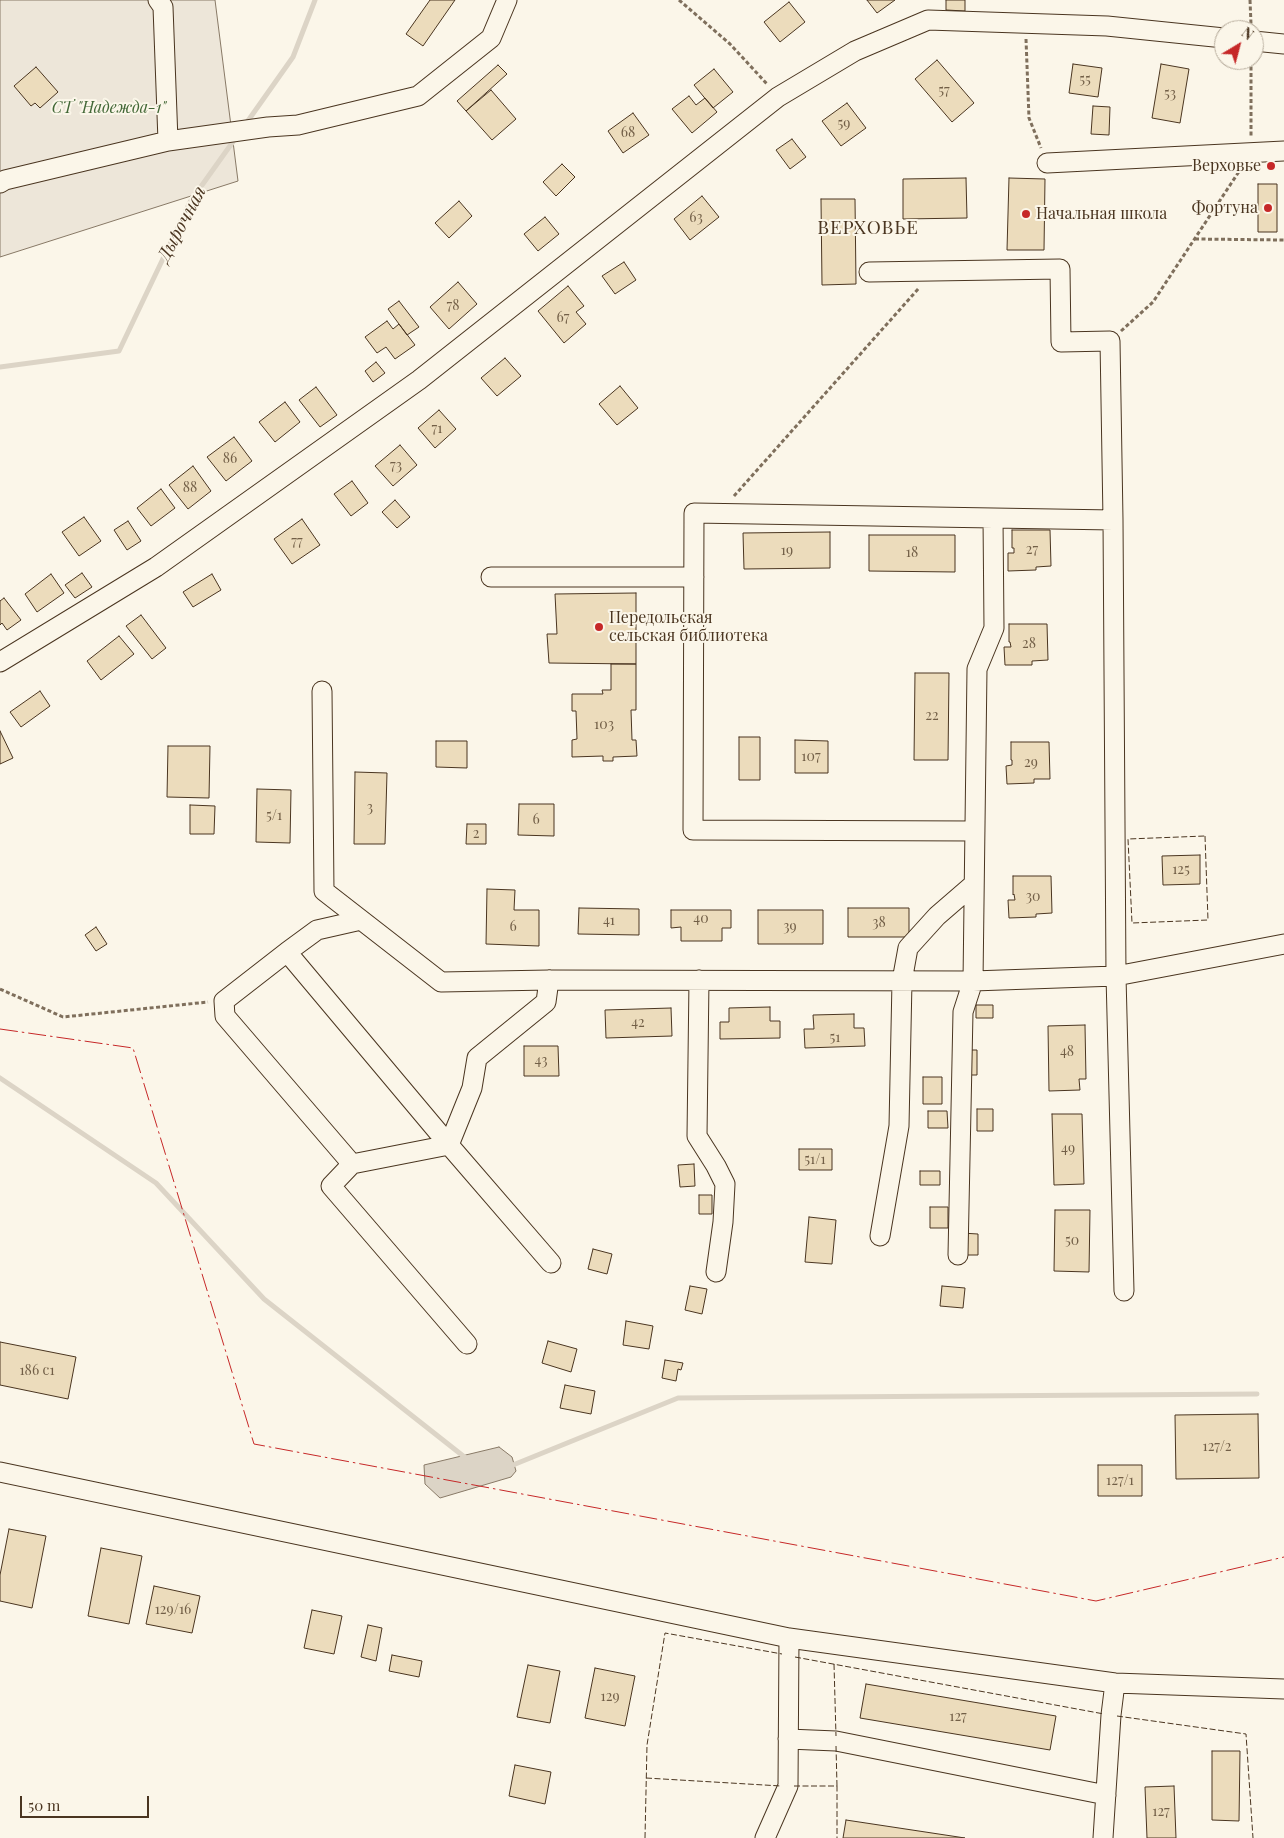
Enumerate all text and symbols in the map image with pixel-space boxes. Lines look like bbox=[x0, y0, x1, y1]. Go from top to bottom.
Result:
north arrow bbox=[1214, 20, 1264, 70]
text: N bbox=[1238, 23, 1257, 44]
house number: 55 bbox=[1079, 72, 1091, 88]
house number: 57 bbox=[938, 83, 950, 99]
house number: 53 bbox=[1164, 86, 1176, 102]
park label: СТ "Надежда-1" bbox=[52, 98, 166, 118]
house number: 59 bbox=[838, 116, 850, 132]
house number: 68 bbox=[621, 125, 635, 141]
place label: Верховье bbox=[1192, 156, 1261, 176]
marker: Верховье bbox=[1265, 160, 1277, 172]
water label: Дырочная bbox=[153, 183, 211, 265]
place label: Фортуна bbox=[1192, 198, 1258, 218]
marker: Фортуна bbox=[1262, 202, 1274, 214]
place label: Начальная школа bbox=[1036, 204, 1167, 224]
marker: Начальная школа bbox=[1020, 208, 1032, 220]
house number: 63 bbox=[689, 210, 703, 226]
district label: ВЕРХОВЬЕ bbox=[816, 217, 920, 239]
house number: 78 bbox=[447, 298, 459, 314]
house number: 67 bbox=[557, 310, 569, 326]
house number: 71 bbox=[432, 421, 442, 437]
house number: 86 bbox=[223, 451, 237, 467]
house number: 73 bbox=[390, 458, 402, 474]
house number: 88 bbox=[183, 480, 197, 496]
house number: 77 bbox=[291, 534, 303, 550]
house number: 27 bbox=[1026, 542, 1038, 558]
house number: 19 bbox=[781, 543, 793, 559]
house number: 18 bbox=[906, 545, 918, 561]
place label: Передольская сельская библиотека bbox=[609, 608, 768, 646]
marker: Передольская сельская библиотека bbox=[593, 621, 605, 633]
house number: 28 bbox=[1022, 636, 1036, 652]
house number: 22 bbox=[925, 708, 939, 724]
house number: 103 bbox=[594, 717, 614, 733]
house number: 107 bbox=[801, 749, 821, 765]
house number: 29 bbox=[1024, 755, 1038, 771]
house number: 3 bbox=[367, 800, 373, 816]
house number: 5/1 bbox=[266, 808, 282, 824]
house number: 6 bbox=[532, 812, 540, 828]
house number: 2 bbox=[473, 826, 479, 842]
house number: 125 bbox=[1172, 862, 1190, 878]
house number: 30 bbox=[1026, 889, 1040, 905]
house number: 40 bbox=[693, 911, 709, 927]
house number: 41 bbox=[603, 913, 615, 929]
house number: 38 bbox=[872, 915, 886, 931]
house number: 6 bbox=[509, 919, 517, 935]
house number: 39 bbox=[783, 919, 797, 935]
house number: 42 bbox=[631, 1015, 645, 1031]
house number: 51 bbox=[830, 1030, 840, 1046]
house number: 48 bbox=[1060, 1044, 1074, 1060]
house number: 43 bbox=[535, 1053, 547, 1069]
house number: 49 bbox=[1061, 1141, 1075, 1157]
house number: 51/1 bbox=[804, 1152, 826, 1168]
house number: 50 bbox=[1065, 1233, 1079, 1249]
house number: 186 с1 bbox=[19, 1363, 55, 1379]
house number: 127/2 bbox=[1202, 1439, 1232, 1455]
house number: 127/1 bbox=[1106, 1473, 1134, 1489]
house number: 129/16 bbox=[155, 1602, 191, 1618]
house number: 129 bbox=[600, 1689, 620, 1705]
house number: 127 bbox=[949, 1709, 967, 1725]
scale bar bbox=[22, 1786, 151, 1818]
text: 50 m bbox=[28, 1795, 60, 1815]
house number: 127 bbox=[1152, 1804, 1170, 1820]

